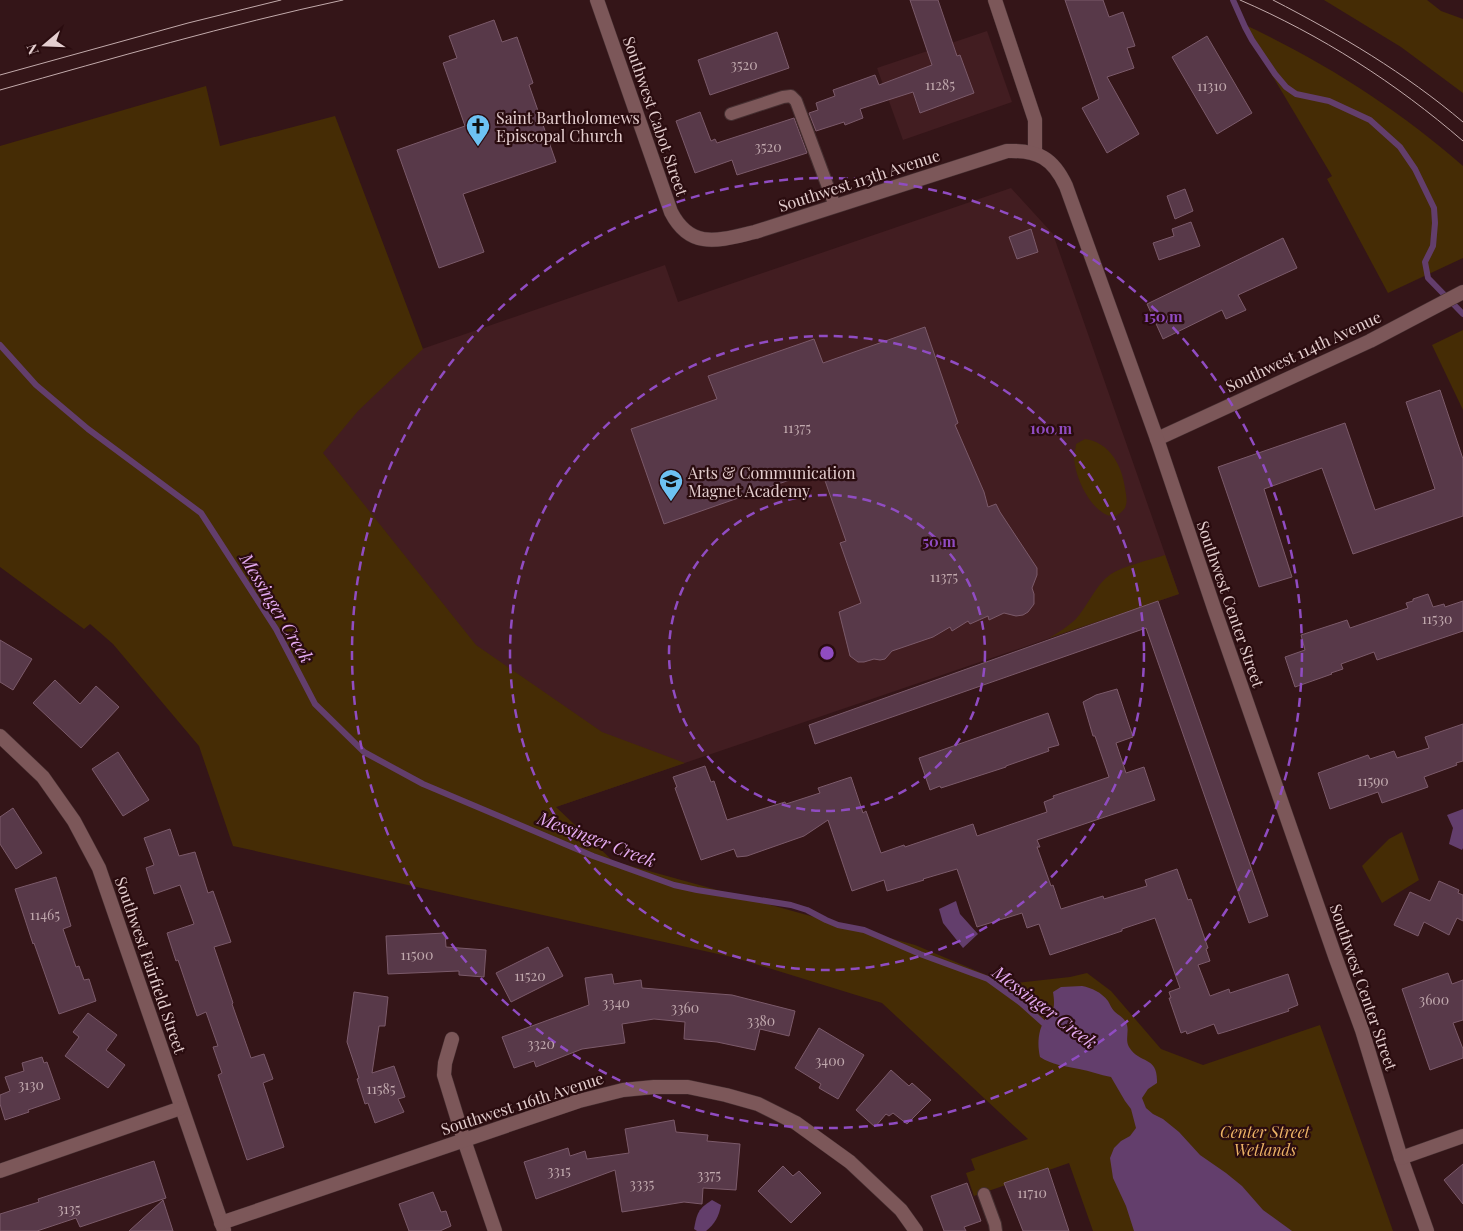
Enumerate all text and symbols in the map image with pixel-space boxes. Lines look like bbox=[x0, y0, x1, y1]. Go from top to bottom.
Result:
north arrow bbox=[20, 20, 70, 70]
street label: Southwest Cabot Street bbox=[619, 33, 693, 199]
text: N bbox=[22, 42, 43, 57]
house number: 3520 bbox=[730, 55, 758, 74]
house number: 11285 bbox=[925, 75, 955, 94]
house number: 11310 bbox=[1197, 76, 1227, 95]
place label: Saint Bartholomews Episcopal Church bbox=[496, 107, 640, 146]
church icon: Saint Bartholomews Episcopal Church bbox=[465, 113, 491, 147]
house number: 3520 bbox=[754, 137, 782, 156]
street label: Southwest 113th Avenue bbox=[776, 144, 942, 216]
text: 150 m bbox=[1143, 306, 1183, 326]
street label: Southwest 114th Avenue bbox=[1222, 306, 1384, 396]
house number: 11375 bbox=[783, 418, 811, 437]
text: 100 m bbox=[1030, 418, 1073, 438]
place label: Arts & Communication Magnet Academy bbox=[687, 462, 856, 501]
school or university icon: Arts & Communication Magnet Academy bbox=[658, 468, 684, 502]
street label: Southwest Center Street bbox=[1193, 518, 1269, 690]
text: 50 m bbox=[922, 531, 956, 551]
water label: Messinger Creek bbox=[234, 548, 319, 668]
house number: 11375 bbox=[930, 567, 958, 586]
house number: 11530 bbox=[1422, 609, 1452, 628]
centre of rings bbox=[818, 644, 836, 662]
house number: 11590 bbox=[1357, 771, 1389, 790]
water label: Messinger Creek bbox=[534, 805, 659, 873]
street label: Southwest Fairfield Street bbox=[111, 874, 191, 1057]
street label: Southwest Center Street bbox=[1326, 901, 1402, 1073]
house number: 11465 bbox=[30, 905, 60, 924]
house number: 11500 bbox=[401, 945, 433, 964]
water label: Messinger Creek bbox=[987, 959, 1102, 1054]
house number: 11520 bbox=[514, 966, 546, 985]
house number: 3600 bbox=[1419, 990, 1449, 1009]
house number: 3340 bbox=[602, 993, 630, 1012]
house number: 3360 bbox=[671, 998, 699, 1017]
house number: 3380 bbox=[747, 1011, 775, 1030]
house number: 3320 bbox=[527, 1034, 555, 1053]
house number: 3400 bbox=[815, 1051, 845, 1070]
street label: Southwest 116th Avenue bbox=[438, 1067, 606, 1139]
house number: 3130 bbox=[18, 1075, 44, 1094]
house number: 11585 bbox=[366, 1079, 396, 1098]
park label: Center Street Wetlands bbox=[1220, 1121, 1311, 1160]
house number: 3315 bbox=[547, 1161, 571, 1180]
house number: 3375 bbox=[697, 1165, 721, 1184]
house number: 3335 bbox=[630, 1174, 655, 1193]
house number: 11710 bbox=[1017, 1183, 1047, 1202]
house number: 3135 bbox=[57, 1199, 81, 1218]

